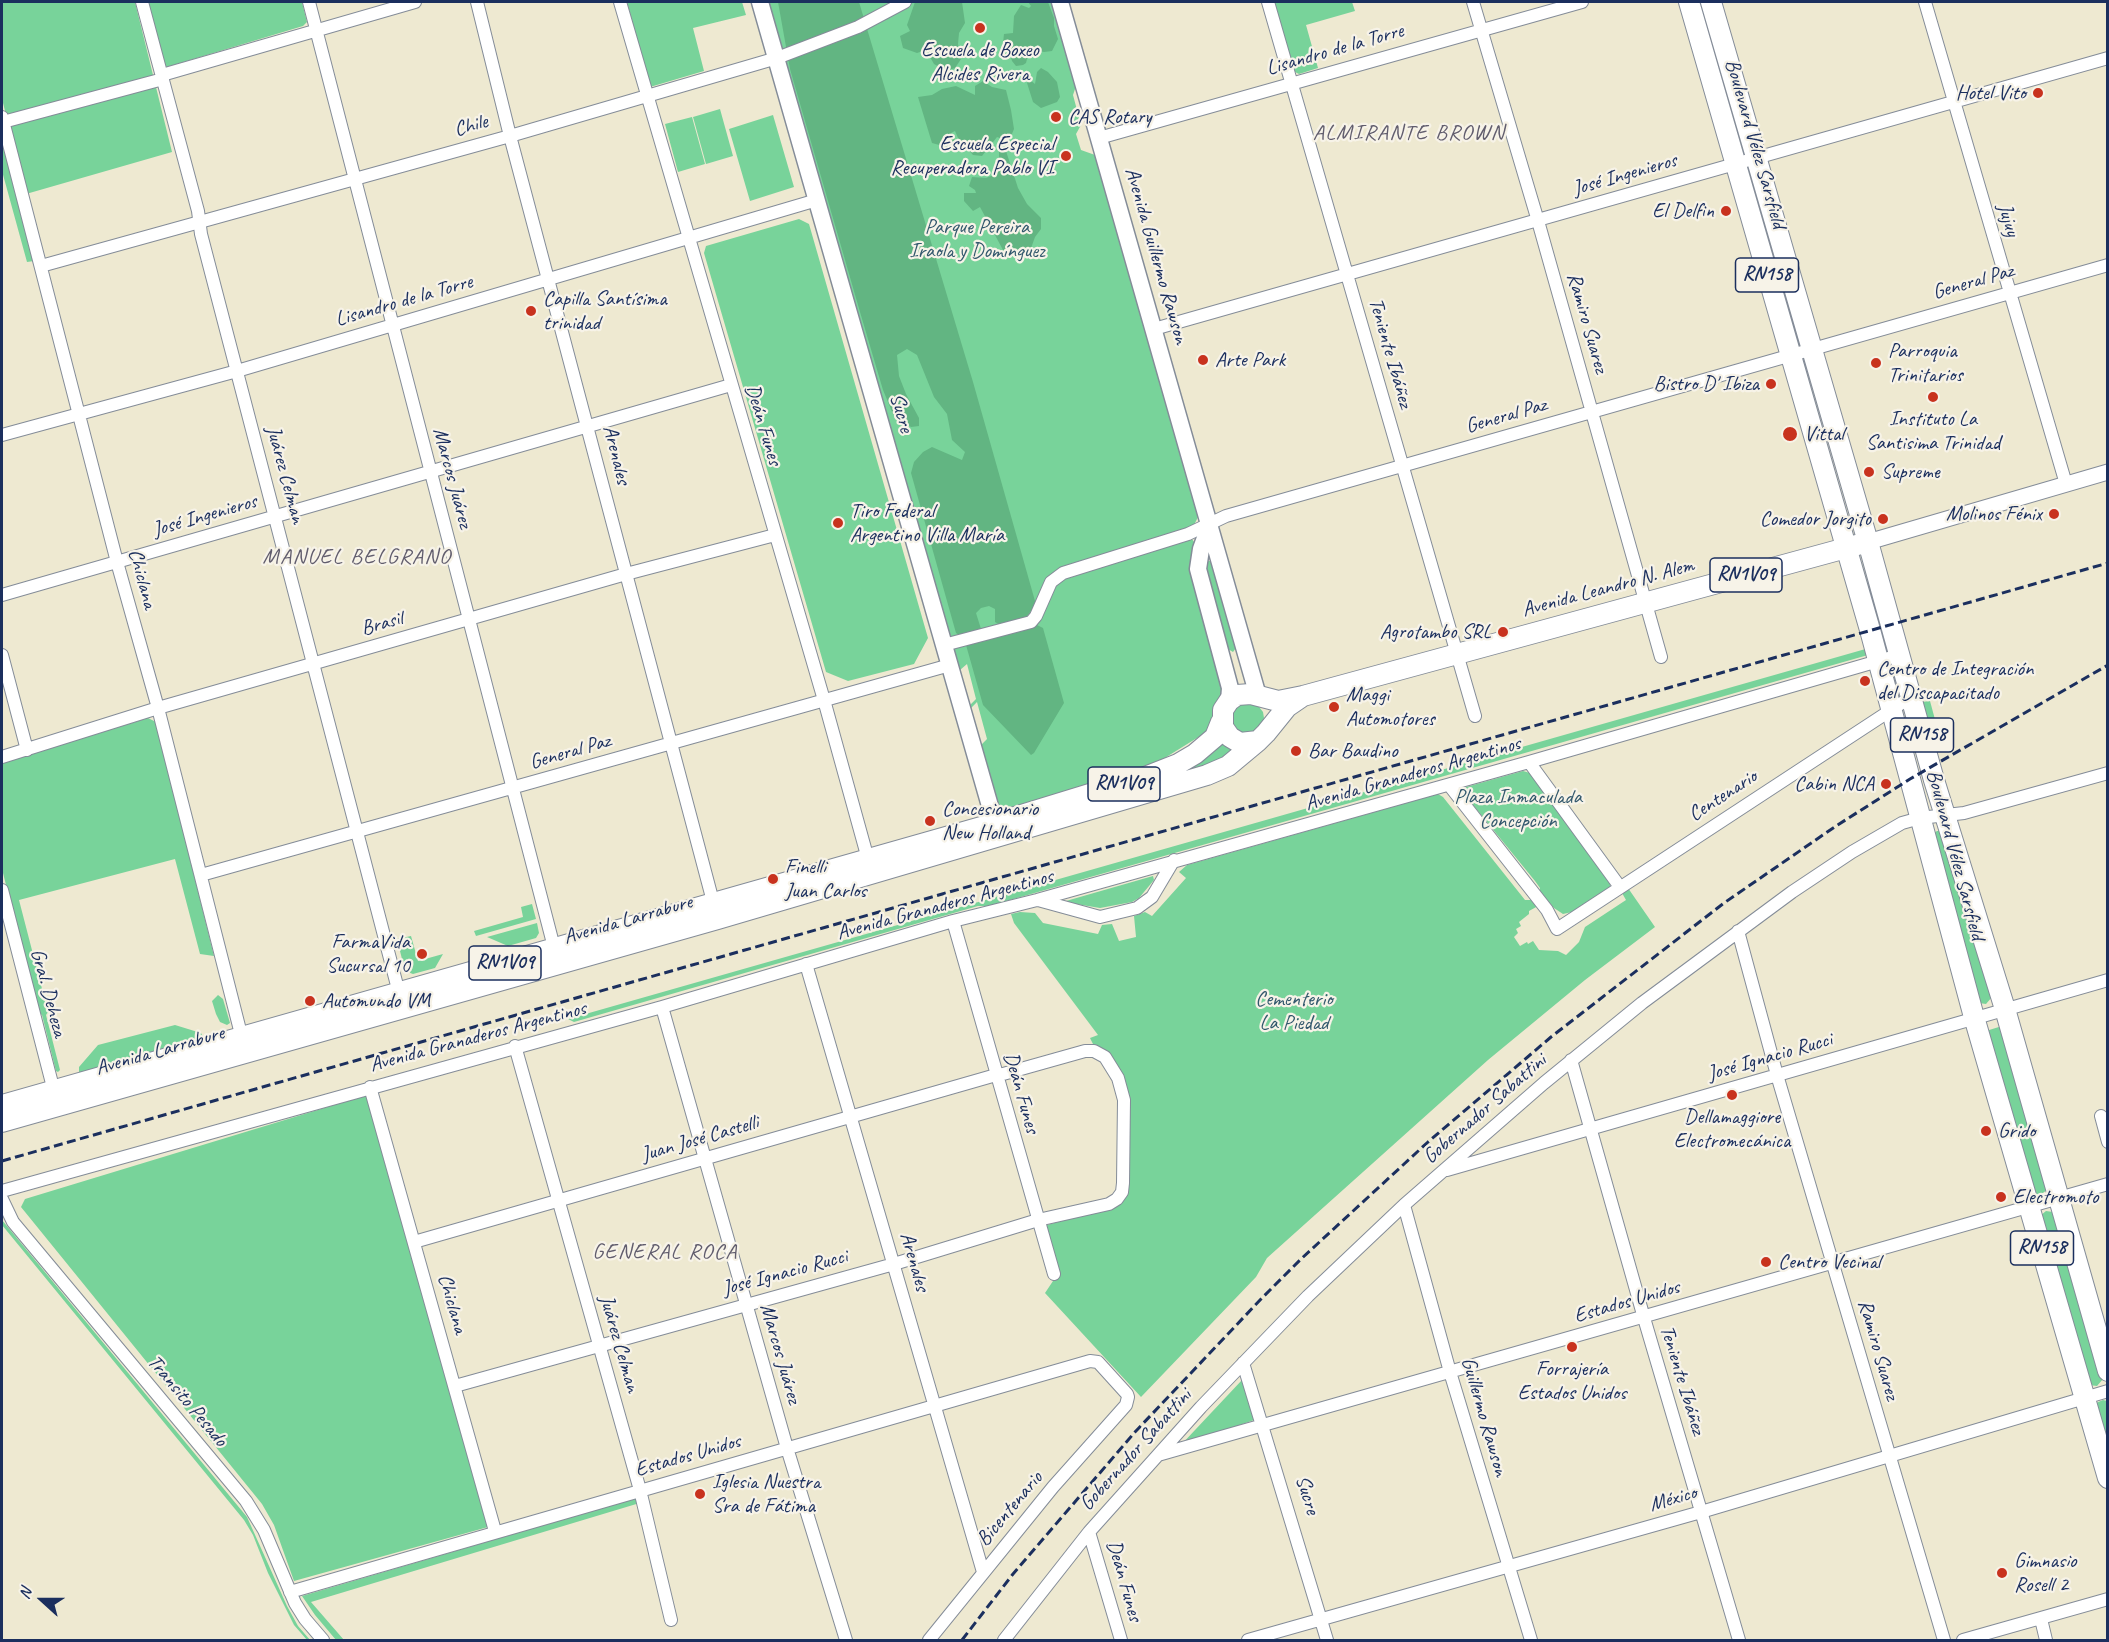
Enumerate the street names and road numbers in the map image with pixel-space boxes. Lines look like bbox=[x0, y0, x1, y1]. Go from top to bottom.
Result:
street label: Lisandro de la Torre bbox=[1264, 18, 1406, 82]
street label: Boulevard Vélez Sarsfield bbox=[1719, 56, 1791, 232]
street label: Chile bbox=[451, 109, 491, 143]
street label: José Ingenieros bbox=[1570, 148, 1680, 202]
street label: Avenida Guillermo Rawson bbox=[1119, 165, 1193, 347]
street label: Jujuy bbox=[1991, 201, 2025, 239]
road number: RN158 bbox=[1736, 258, 1798, 292]
street label: General Paz bbox=[1930, 258, 2016, 306]
street label: Lisandro de la Torre bbox=[333, 269, 475, 333]
street label: Ramiro Suarez bbox=[1561, 270, 1613, 376]
street label: Teniente Ibáñez bbox=[1362, 295, 1418, 411]
street label: Deán Funes bbox=[739, 381, 787, 469]
street label: Sucre bbox=[883, 391, 919, 435]
street label: General Paz bbox=[1463, 392, 1549, 440]
street label: Juárez Celman bbox=[260, 423, 310, 527]
street label: Arenales bbox=[597, 423, 635, 487]
street label: Marcos Juárez bbox=[427, 425, 477, 531]
street label: José Ingenieros bbox=[150, 489, 260, 543]
street label: Chiclana bbox=[122, 546, 162, 612]
street label: Avenida Leandro N. Alem bbox=[1519, 553, 1697, 623]
road number: RN1V09 bbox=[1710, 558, 1782, 592]
street label: Brasil bbox=[358, 606, 406, 642]
road number: RN158 bbox=[1890, 718, 1954, 752]
street label: General Paz bbox=[527, 728, 613, 776]
street label: Avenida Granaderos Argentinos bbox=[1302, 731, 1524, 817]
street label: Centenario bbox=[1684, 764, 1762, 828]
road number: RN1V09 bbox=[1088, 767, 1160, 801]
street label: Boulevard Vélez Sarsfield bbox=[1920, 767, 1990, 943]
street label: Avenida Granaderos Argentinos bbox=[834, 864, 1056, 946]
street label: Avenida Larrabure bbox=[561, 890, 695, 950]
street label: Gral. Deheza bbox=[24, 946, 72, 1040]
road number: RN1V09 bbox=[469, 946, 541, 980]
street label: Avenida Granaderos Argentinos bbox=[367, 996, 589, 1078]
street label: Avenida Larrabure bbox=[93, 1021, 227, 1081]
street label: José Ignacio Rucci bbox=[1705, 1027, 1835, 1087]
street label: Gobernador Sabattini bbox=[1418, 1048, 1552, 1170]
street label: Deán Funes bbox=[997, 1049, 1045, 1137]
street label: Juan José Castelli bbox=[639, 1110, 761, 1168]
street label: Arenales bbox=[894, 1230, 934, 1294]
road number: RN158 bbox=[2010, 1231, 2074, 1265]
street label: José Ignacio Rucci bbox=[720, 1244, 850, 1302]
street label: Chiclana bbox=[431, 1271, 473, 1337]
street label: Estados Unidos bbox=[1571, 1275, 1683, 1329]
street label: Juárez Celman bbox=[593, 1292, 645, 1396]
street label: Ramiro Suarez bbox=[1852, 1297, 1904, 1403]
street label: Marcos Juárez bbox=[754, 1301, 806, 1407]
street label: Teniente Ibáñez bbox=[1653, 1322, 1711, 1438]
street label: Transito Pesado bbox=[141, 1350, 233, 1452]
street label: Guillermo Rawson bbox=[1455, 1354, 1513, 1480]
street label: Gobernador Sabattini bbox=[1075, 1384, 1197, 1516]
street label: Estados Unidos bbox=[632, 1429, 744, 1483]
street label: Bicentenario bbox=[971, 1466, 1049, 1552]
street label: Sucre bbox=[1289, 1472, 1325, 1518]
street label: México bbox=[1646, 1480, 1700, 1518]
street label: Deán Funes bbox=[1100, 1537, 1148, 1625]

